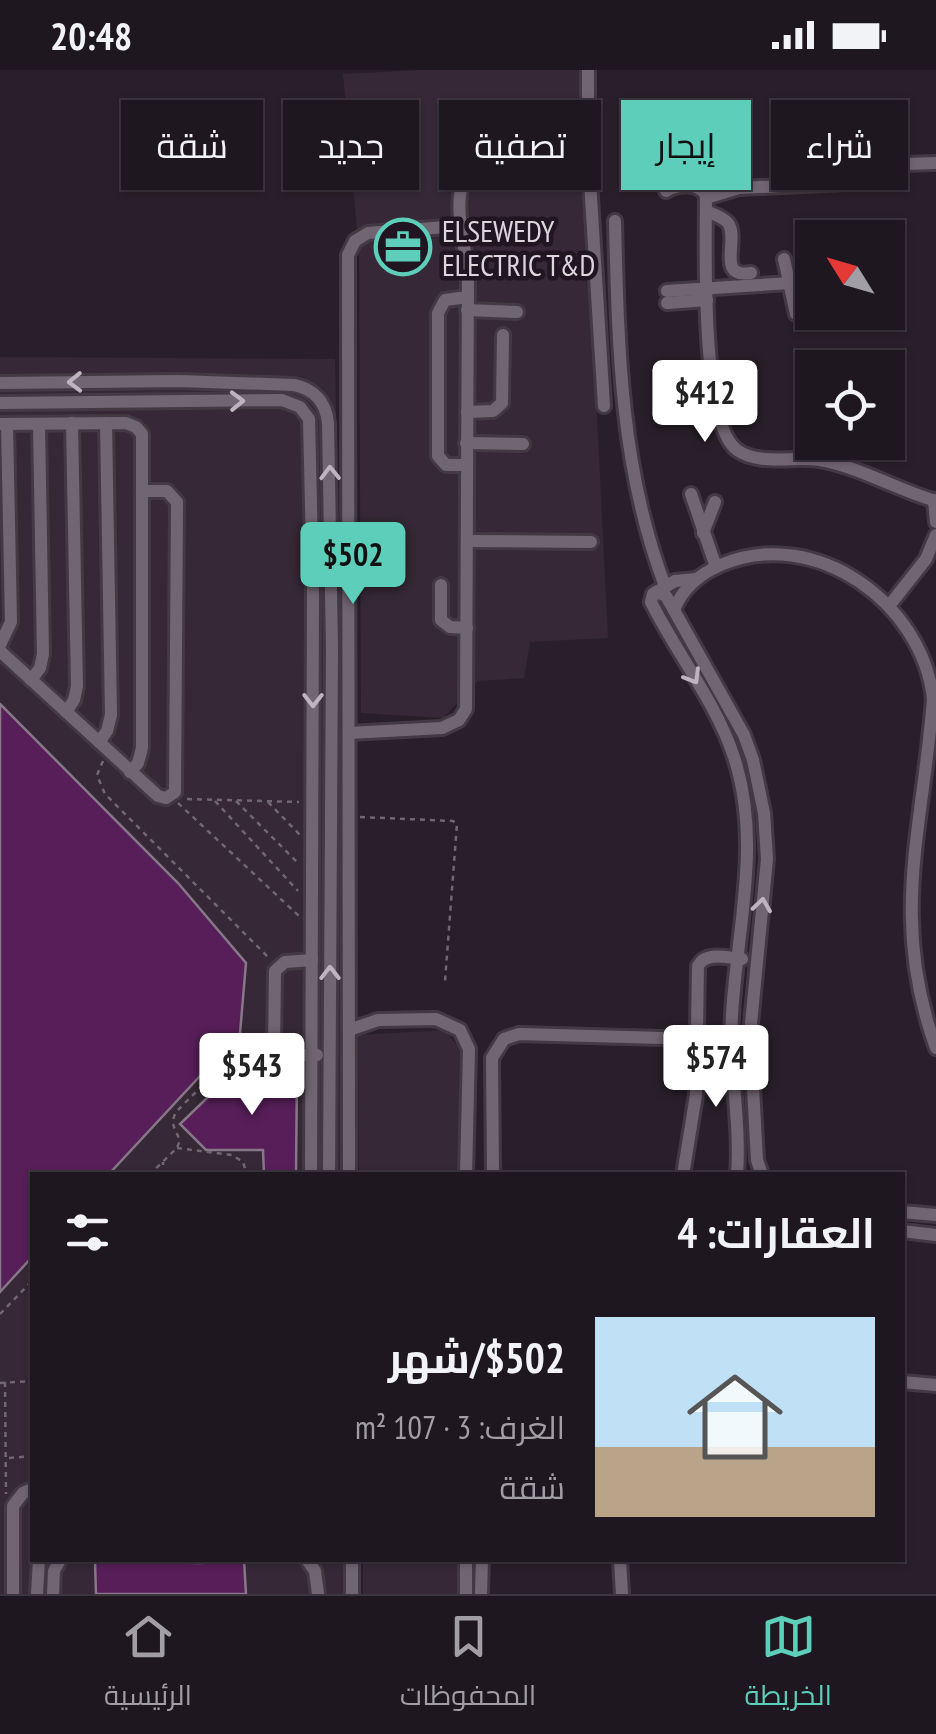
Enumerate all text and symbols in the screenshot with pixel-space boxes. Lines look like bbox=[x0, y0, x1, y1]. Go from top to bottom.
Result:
text: 20:48 bbox=[50, 11, 132, 60]
chip: شقة bbox=[121, 100, 263, 190]
chip: جديد bbox=[283, 100, 419, 190]
chip: تصفية bbox=[439, 100, 601, 190]
chip: إيجار bbox=[621, 100, 751, 190]
chip: شراء bbox=[771, 100, 908, 190]
place label: ELSEWEDY ELECTRIC T&D bbox=[442, 211, 595, 284]
office icon: ELSEWEDY ELECTRIC T&D bbox=[373, 217, 433, 277]
north arrow bbox=[795, 220, 905, 330]
map controls bbox=[795, 220, 905, 460]
button: locate bbox=[795, 350, 905, 460]
pin: $412 bbox=[646, 360, 764, 445]
text: $412 bbox=[674, 371, 736, 413]
one-way arrow bbox=[66, 372, 82, 393]
one-way arrow bbox=[230, 390, 246, 411]
one-way arrow bbox=[319, 464, 341, 480]
pin: $502 bbox=[294, 522, 412, 607]
text: $502 bbox=[322, 533, 384, 575]
one-way arrow bbox=[681, 666, 700, 684]
one-way arrow bbox=[302, 692, 324, 708]
one-way arrow bbox=[750, 896, 771, 913]
one-way arrow bbox=[319, 964, 341, 980]
pin: $574 bbox=[657, 1025, 775, 1110]
pin: $543 bbox=[193, 1033, 311, 1118]
text: $574 bbox=[685, 1036, 747, 1078]
text: $543 bbox=[221, 1044, 283, 1086]
icon: filters bbox=[60, 1205, 115, 1260]
text: العقارات: 4 bbox=[677, 1205, 875, 1260]
text: $502/شهر bbox=[388, 1330, 565, 1385]
icon: home bbox=[675, 1357, 795, 1477]
text: الغرف: 3 · 107 m² bbox=[355, 1406, 565, 1448]
text: شقة bbox=[500, 1466, 565, 1508]
tab: الرئيسية bbox=[104, 1609, 192, 1721]
tab: المحفوظات bbox=[400, 1609, 536, 1721]
tab: الخريطة bbox=[745, 1609, 832, 1721]

